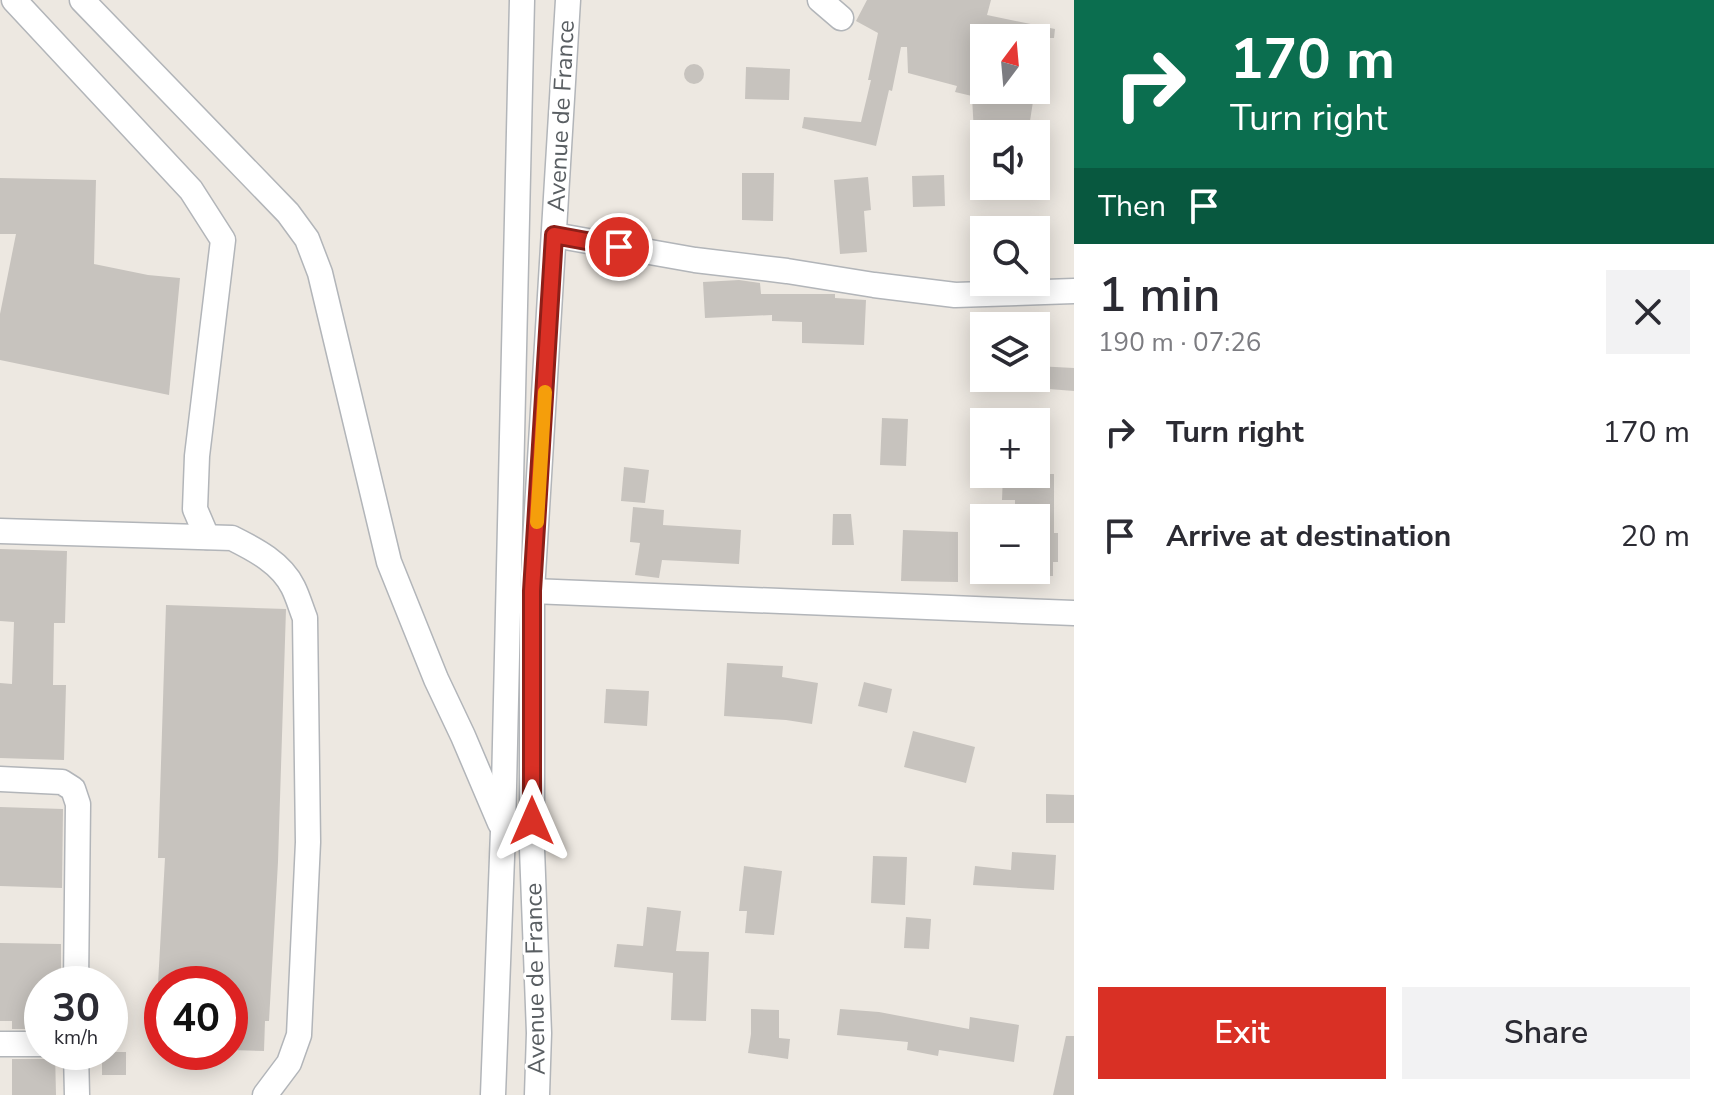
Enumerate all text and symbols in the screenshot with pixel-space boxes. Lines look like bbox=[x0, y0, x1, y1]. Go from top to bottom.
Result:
street label: Avenue de France bbox=[540, 19, 582, 213]
text: 170 m bbox=[1230, 21, 1395, 98]
north arrow bbox=[970, 24, 1050, 104]
map controls bbox=[970, 24, 1050, 584]
icon: right bbox=[1098, 32, 1202, 136]
text: Turn right bbox=[1230, 94, 1387, 143]
button: sound bbox=[970, 120, 1050, 200]
icon: arrive bbox=[1182, 184, 1226, 228]
text: Then bbox=[1098, 186, 1166, 227]
pin bbox=[585, 213, 653, 281]
button: search bbox=[970, 216, 1050, 296]
icon: arrive bbox=[597, 225, 641, 269]
text: 1 min bbox=[1098, 262, 1220, 328]
button: close bbox=[1606, 270, 1690, 354]
button: layers bbox=[970, 312, 1050, 392]
text: 190 m · 07:26 bbox=[1098, 325, 1261, 360]
button: + bbox=[970, 408, 1050, 488]
icon: right bbox=[1098, 410, 1142, 454]
text: Turn right bbox=[1166, 412, 1304, 453]
text: 170 m bbox=[1603, 412, 1690, 453]
button: − bbox=[970, 504, 1050, 584]
icon: arrive bbox=[1098, 514, 1142, 558]
text: Arrive at destination bbox=[1166, 516, 1451, 557]
text: 20 m bbox=[1621, 516, 1690, 557]
position arrow bbox=[490, 779, 574, 863]
street label: Avenue de France bbox=[517, 883, 553, 1075]
speed limit sign: 40 bbox=[144, 966, 248, 1070]
text: 30 bbox=[52, 981, 100, 1035]
button: Exit bbox=[1098, 987, 1386, 1079]
button: Share bbox=[1402, 987, 1690, 1079]
text: km/h bbox=[54, 1024, 98, 1051]

